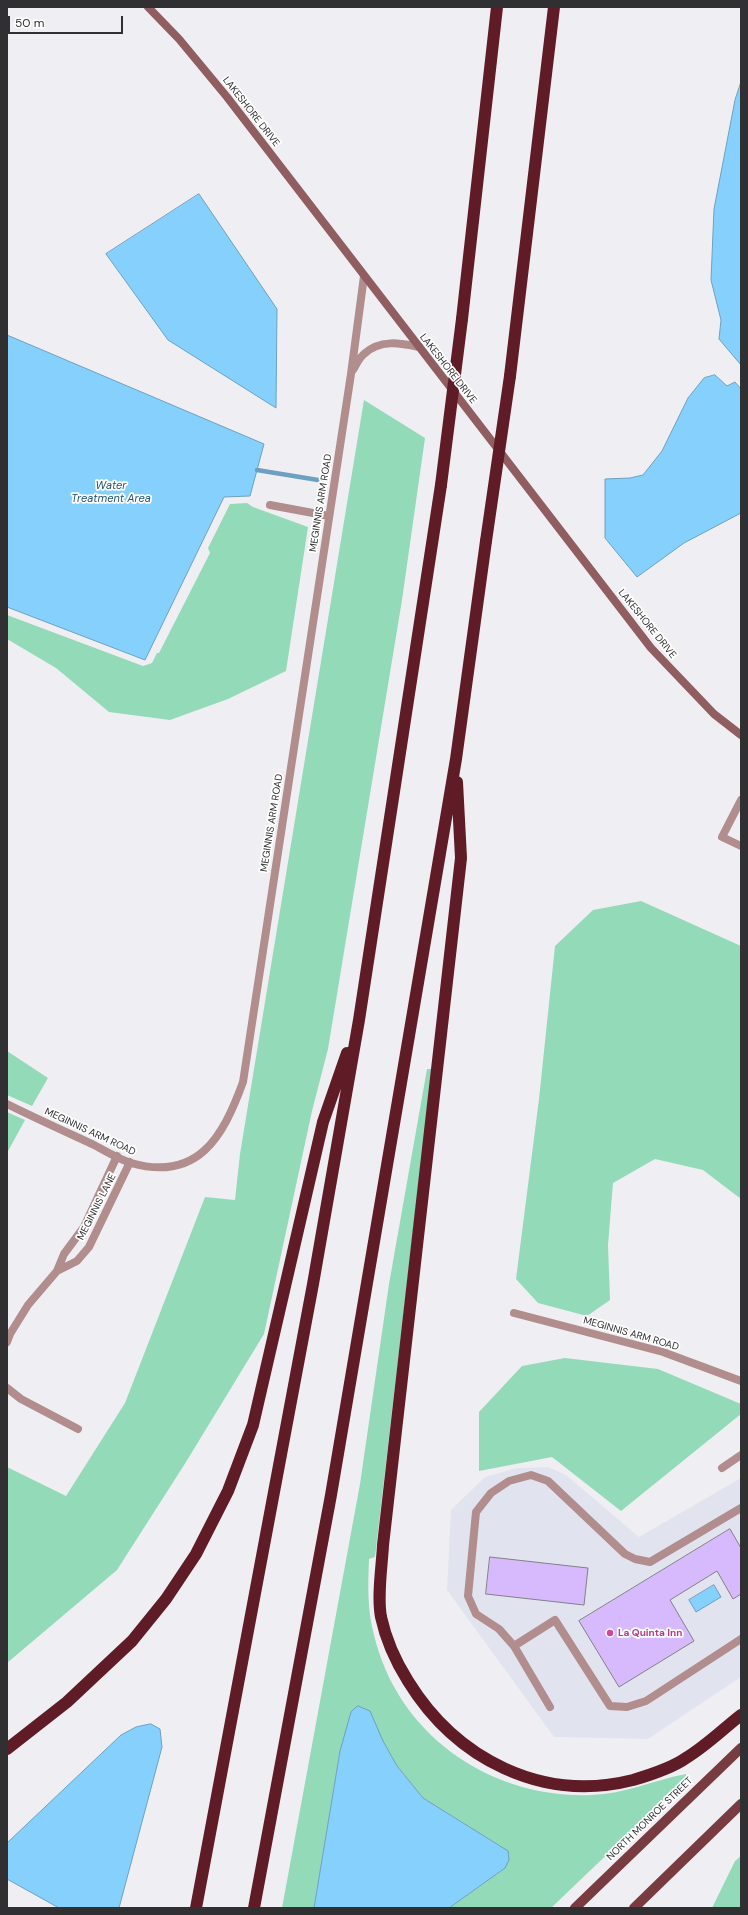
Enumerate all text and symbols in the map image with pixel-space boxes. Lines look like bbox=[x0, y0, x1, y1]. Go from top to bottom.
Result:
scale bar bbox=[10, 8, 125, 34]
text: 50 m bbox=[15, 15, 44, 31]
street label: LAKESHORE DRIVE bbox=[220, 75, 282, 149]
street label: LAKESHORE DRIVE bbox=[417, 332, 479, 406]
street label: MEGINNIS ARM ROAD bbox=[307, 453, 335, 553]
water label: Water Treatment Area bbox=[71, 479, 151, 505]
street label: LAKESHORE DRIVE bbox=[615, 587, 679, 661]
street label: MEGINNIS ARM ROAD bbox=[258, 773, 286, 873]
street label: MEGINNIS ARM ROAD bbox=[43, 1106, 137, 1158]
street label: MEGINNIS LANE bbox=[75, 1172, 119, 1242]
street label: MEGINNIS ARM ROAD bbox=[582, 1315, 680, 1353]
place label: La Quinta Inn bbox=[618, 1627, 682, 1639]
marker: La Quinta Inn bbox=[605, 1628, 615, 1638]
street label: NORTH MONROE STREET bbox=[605, 1775, 695, 1863]

